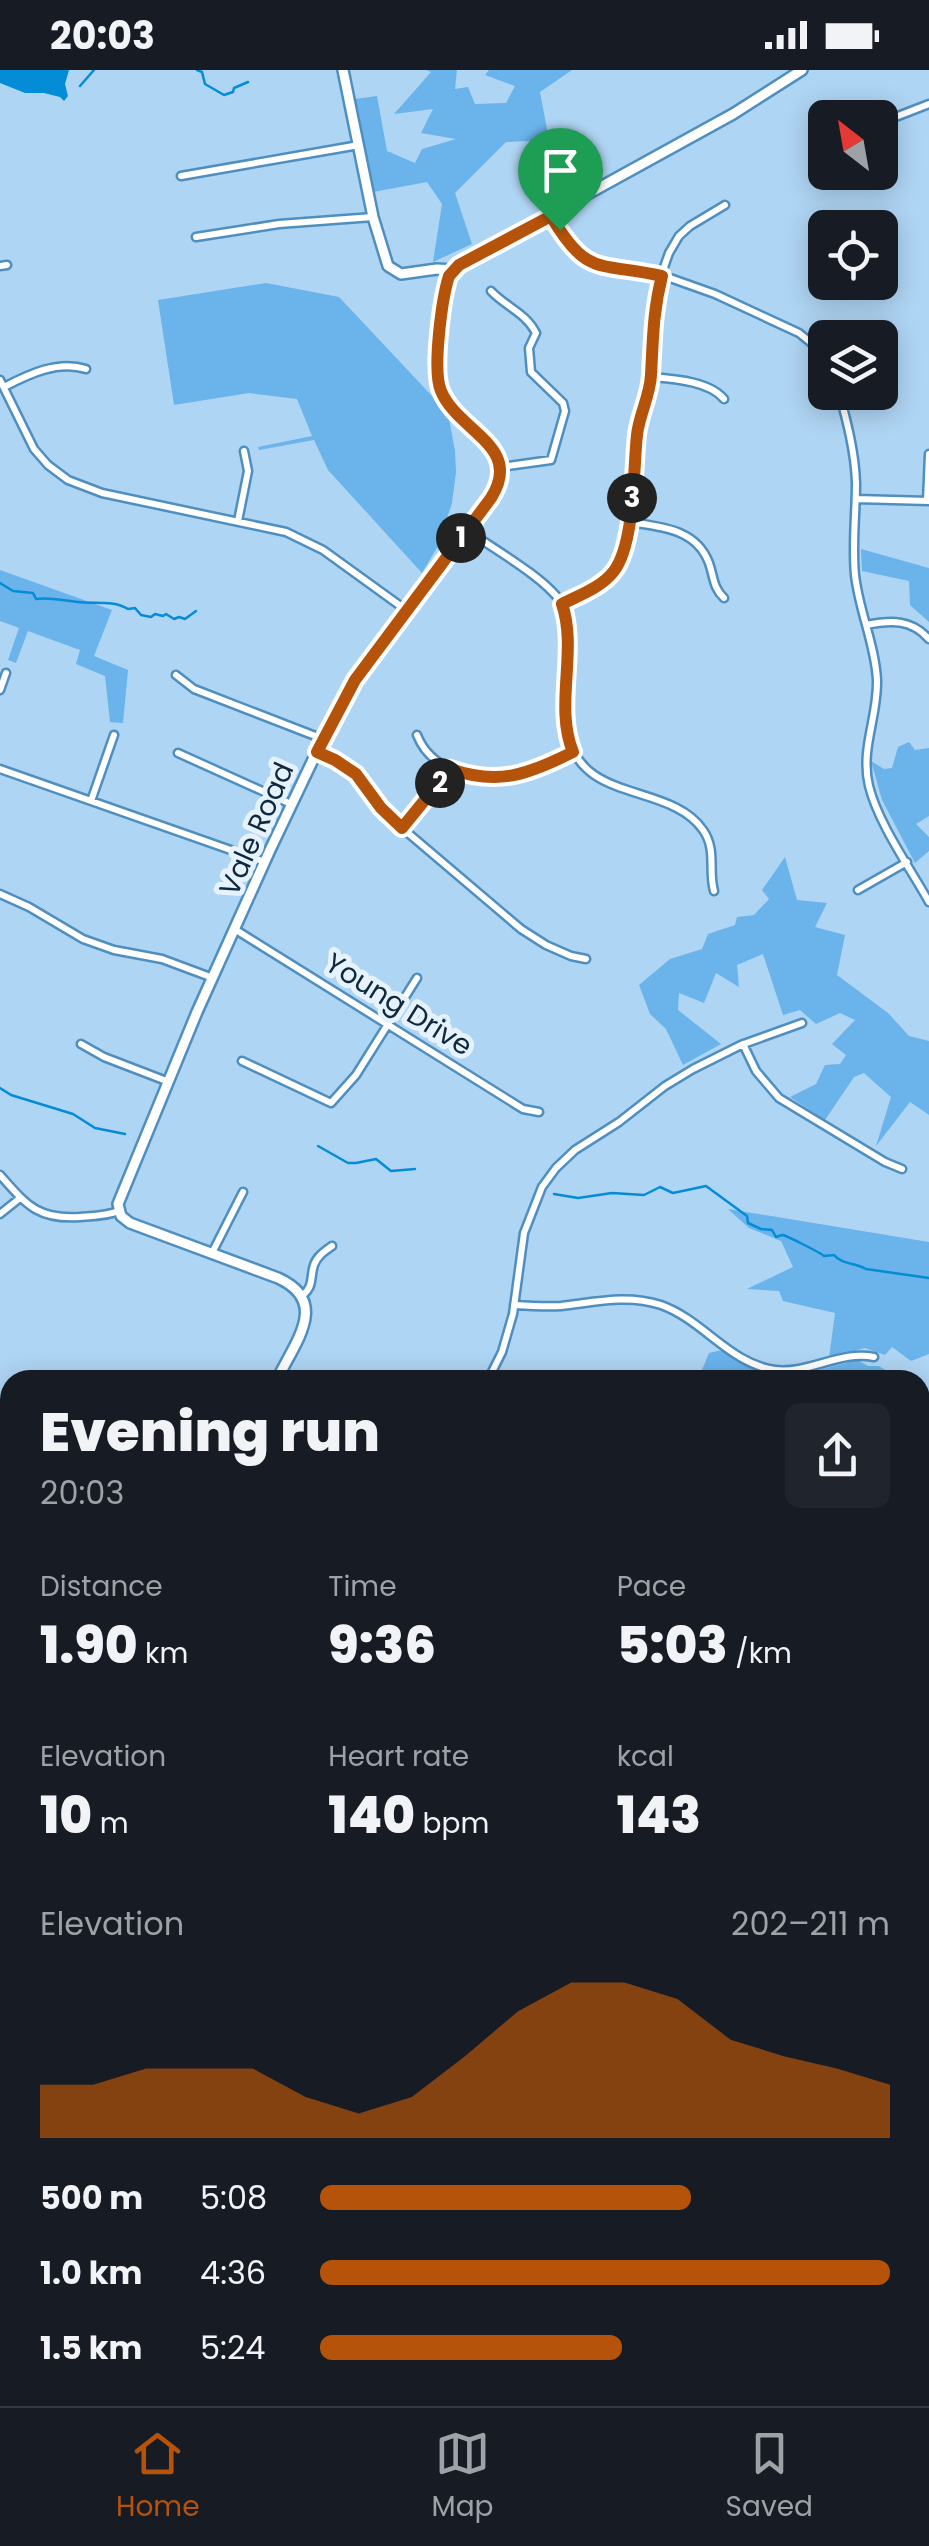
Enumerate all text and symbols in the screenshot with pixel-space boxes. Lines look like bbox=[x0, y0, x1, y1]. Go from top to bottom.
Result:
text: 20:03 bbox=[50, 9, 155, 62]
north arrow bbox=[808, 100, 898, 190]
map controls bbox=[808, 100, 898, 410]
pin bbox=[518, 128, 603, 231]
icon: arrive bbox=[533, 143, 588, 198]
button: locate bbox=[808, 210, 898, 300]
button: layers bbox=[808, 320, 898, 410]
pin: 3 bbox=[607, 473, 657, 523]
text: 3 bbox=[624, 478, 640, 517]
pin: 1 bbox=[436, 513, 486, 563]
text: 1 bbox=[456, 518, 466, 557]
street label: Vale Road bbox=[210, 756, 303, 902]
pin: 2 bbox=[415, 758, 465, 808]
text: 2 bbox=[432, 763, 448, 802]
street label: Young Drive bbox=[318, 944, 480, 1065]
text: Evening run bbox=[40, 1393, 380, 1470]
button: share bbox=[785, 1403, 890, 1508]
text: 20:03 bbox=[40, 1470, 124, 1515]
text: Distance bbox=[40, 1567, 163, 1606]
text: Time bbox=[328, 1567, 397, 1606]
text: Pace bbox=[617, 1567, 686, 1606]
text: 1.90 bbox=[40, 1610, 138, 1681]
text: 9:36 bbox=[328, 1610, 436, 1681]
text: 5:03 bbox=[617, 1610, 728, 1681]
text: km bbox=[138, 1634, 188, 1673]
text: /km bbox=[728, 1634, 792, 1673]
text: Elevation bbox=[40, 1737, 166, 1776]
text: Heart rate bbox=[328, 1737, 469, 1776]
text: kcal bbox=[617, 1737, 674, 1776]
text: 10 bbox=[40, 1780, 92, 1851]
text: 140 bbox=[328, 1780, 415, 1851]
text: 143 bbox=[617, 1780, 701, 1851]
text: m bbox=[92, 1804, 129, 1843]
text: bpm bbox=[415, 1804, 489, 1843]
text: Elevation bbox=[40, 1901, 184, 1946]
text: 202–211 m bbox=[731, 1901, 890, 1946]
text: 500 m bbox=[40, 2175, 143, 2220]
text: 5:08 bbox=[200, 2175, 267, 2220]
text: 1.0 km bbox=[40, 2250, 142, 2295]
text: 4:36 bbox=[200, 2250, 266, 2295]
text: 1.5 km bbox=[40, 2325, 142, 2370]
text: 5:24 bbox=[200, 2325, 265, 2370]
tab: Home bbox=[116, 2426, 200, 2528]
tab: Map bbox=[432, 2426, 494, 2528]
tab: Saved bbox=[726, 2426, 813, 2528]

